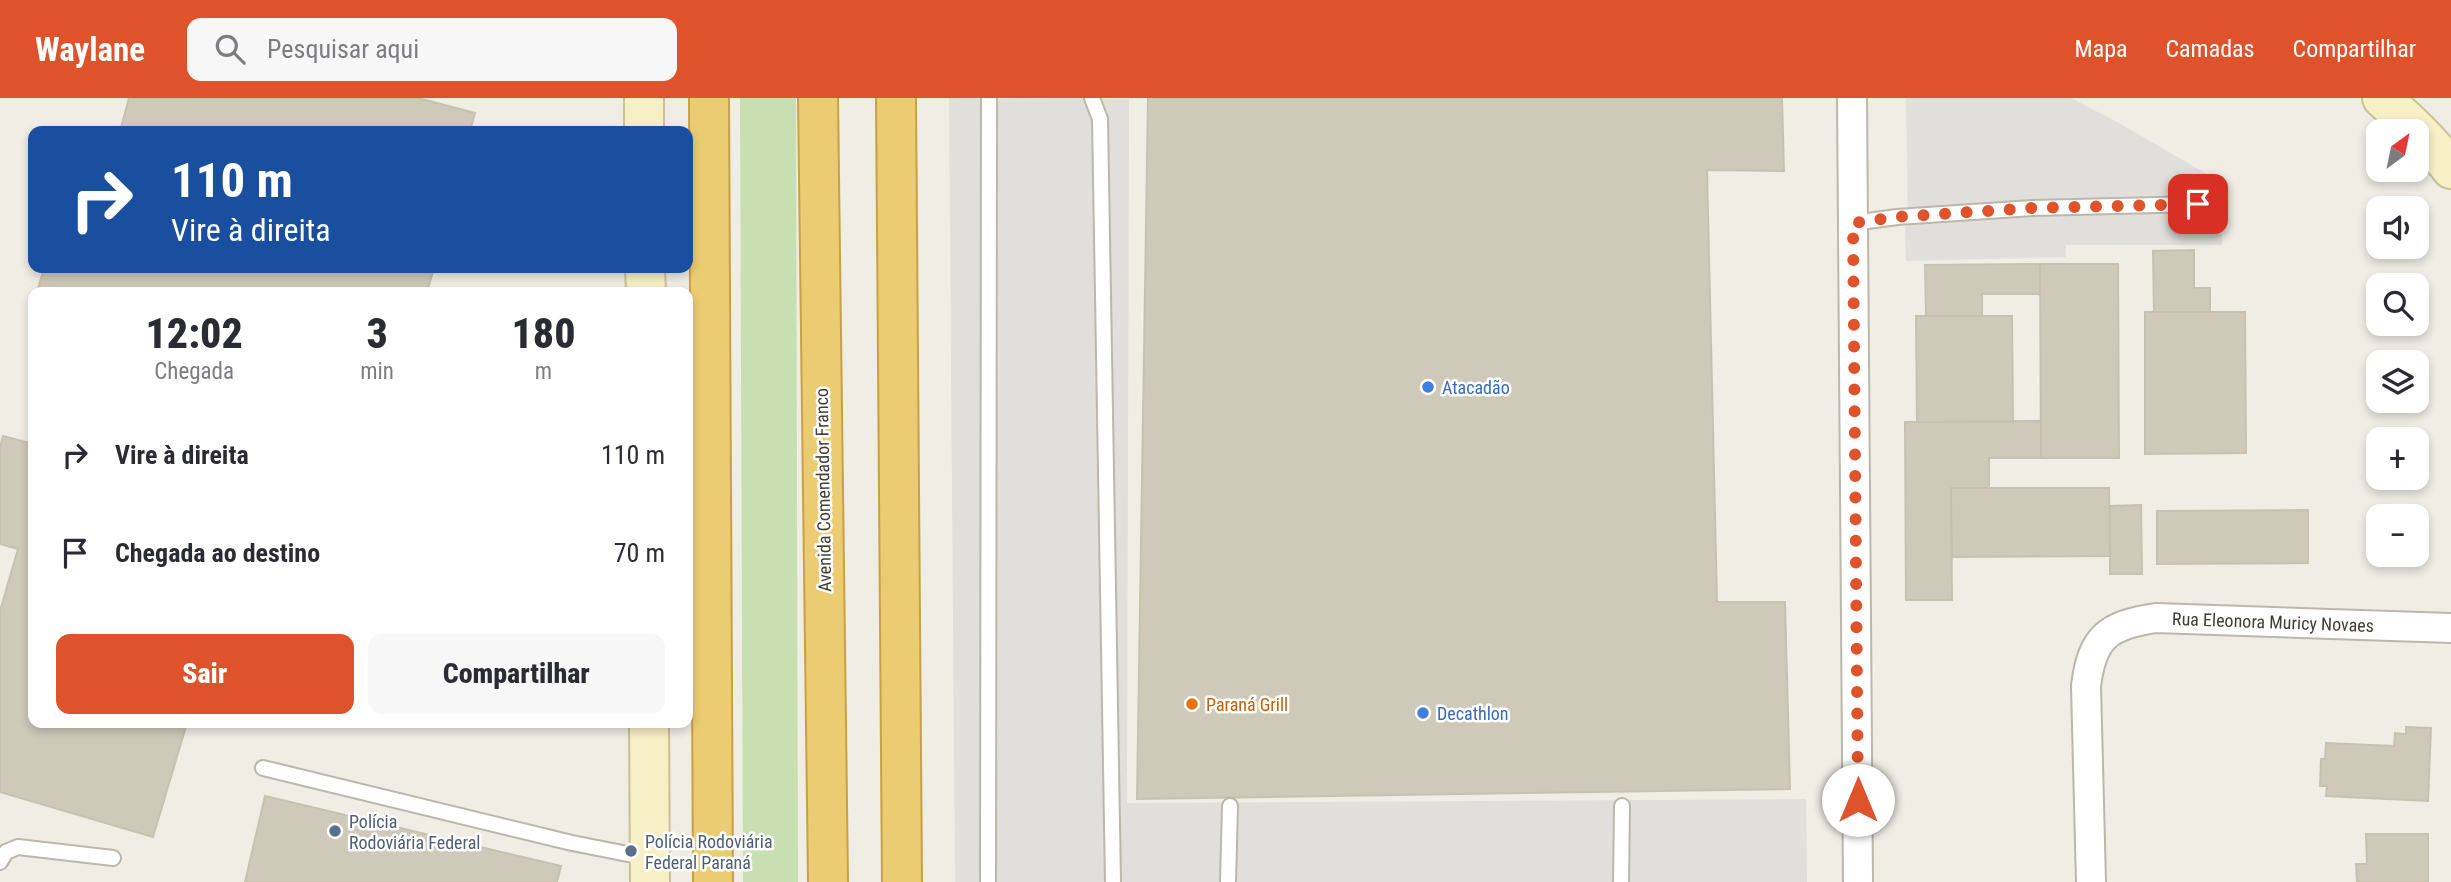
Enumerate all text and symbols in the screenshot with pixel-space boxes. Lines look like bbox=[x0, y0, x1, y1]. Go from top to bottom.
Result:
search box bbox=[187, 18, 677, 81]
text: Waylane bbox=[35, 30, 145, 69]
icon: search bbox=[211, 30, 249, 68]
text: Pesquisar aqui bbox=[267, 34, 419, 64]
text: Mapa bbox=[2075, 35, 2128, 63]
text: Camadas bbox=[2166, 35, 2255, 63]
text: Compartilhar bbox=[2293, 35, 2416, 63]
north arrow bbox=[2366, 119, 2429, 182]
map controls bbox=[2366, 119, 2429, 567]
text: 110 m bbox=[171, 152, 293, 209]
icon: right bbox=[56, 154, 147, 245]
pin bbox=[2168, 174, 2228, 234]
icon: arrive bbox=[2179, 185, 2217, 223]
button: sound bbox=[2366, 196, 2429, 259]
text: Vire à direita bbox=[171, 211, 331, 249]
button: search bbox=[2366, 273, 2429, 336]
text: 12:02 bbox=[145, 309, 243, 358]
text: 3 bbox=[366, 309, 388, 358]
text: 180 bbox=[511, 309, 576, 358]
button: layers bbox=[2366, 350, 2429, 413]
text: Chegada bbox=[154, 358, 234, 385]
text: min bbox=[360, 358, 394, 385]
text: m bbox=[535, 358, 552, 385]
place label: Atacadão bbox=[1442, 377, 1510, 398]
marker: Atacadão bbox=[1420, 379, 1436, 395]
street label: Avenida Comendador Franco bbox=[811, 388, 835, 592]
button: + bbox=[2366, 427, 2429, 490]
icon: right bbox=[56, 436, 94, 474]
text: Vire à direita bbox=[115, 440, 249, 470]
text: 110 m bbox=[601, 440, 665, 470]
button: − bbox=[2366, 504, 2429, 567]
icon: arrive bbox=[56, 534, 94, 572]
text: Chegada ao destino bbox=[115, 538, 320, 568]
text: 70 m bbox=[614, 538, 665, 568]
street label: Rua Eleonora Muricy Novaes bbox=[2172, 608, 2374, 636]
button: Sair bbox=[56, 634, 354, 714]
button: Compartilhar bbox=[368, 634, 665, 714]
place label: Paraná Grill bbox=[1206, 694, 1288, 715]
marker: Paraná Grill bbox=[1184, 696, 1200, 712]
place label: Decathlon bbox=[1437, 703, 1509, 724]
marker: Decathlon bbox=[1415, 705, 1431, 721]
position arrow bbox=[1821, 763, 1895, 837]
place label: Polícia Rodoviária Federal bbox=[349, 811, 480, 853]
marker: Polícia Rodoviária Federal bbox=[327, 823, 343, 839]
place label: Polícia Rodoviária Federal Paraná bbox=[645, 831, 773, 873]
marker: Polícia Rodoviária Federal Paraná bbox=[623, 843, 639, 859]

